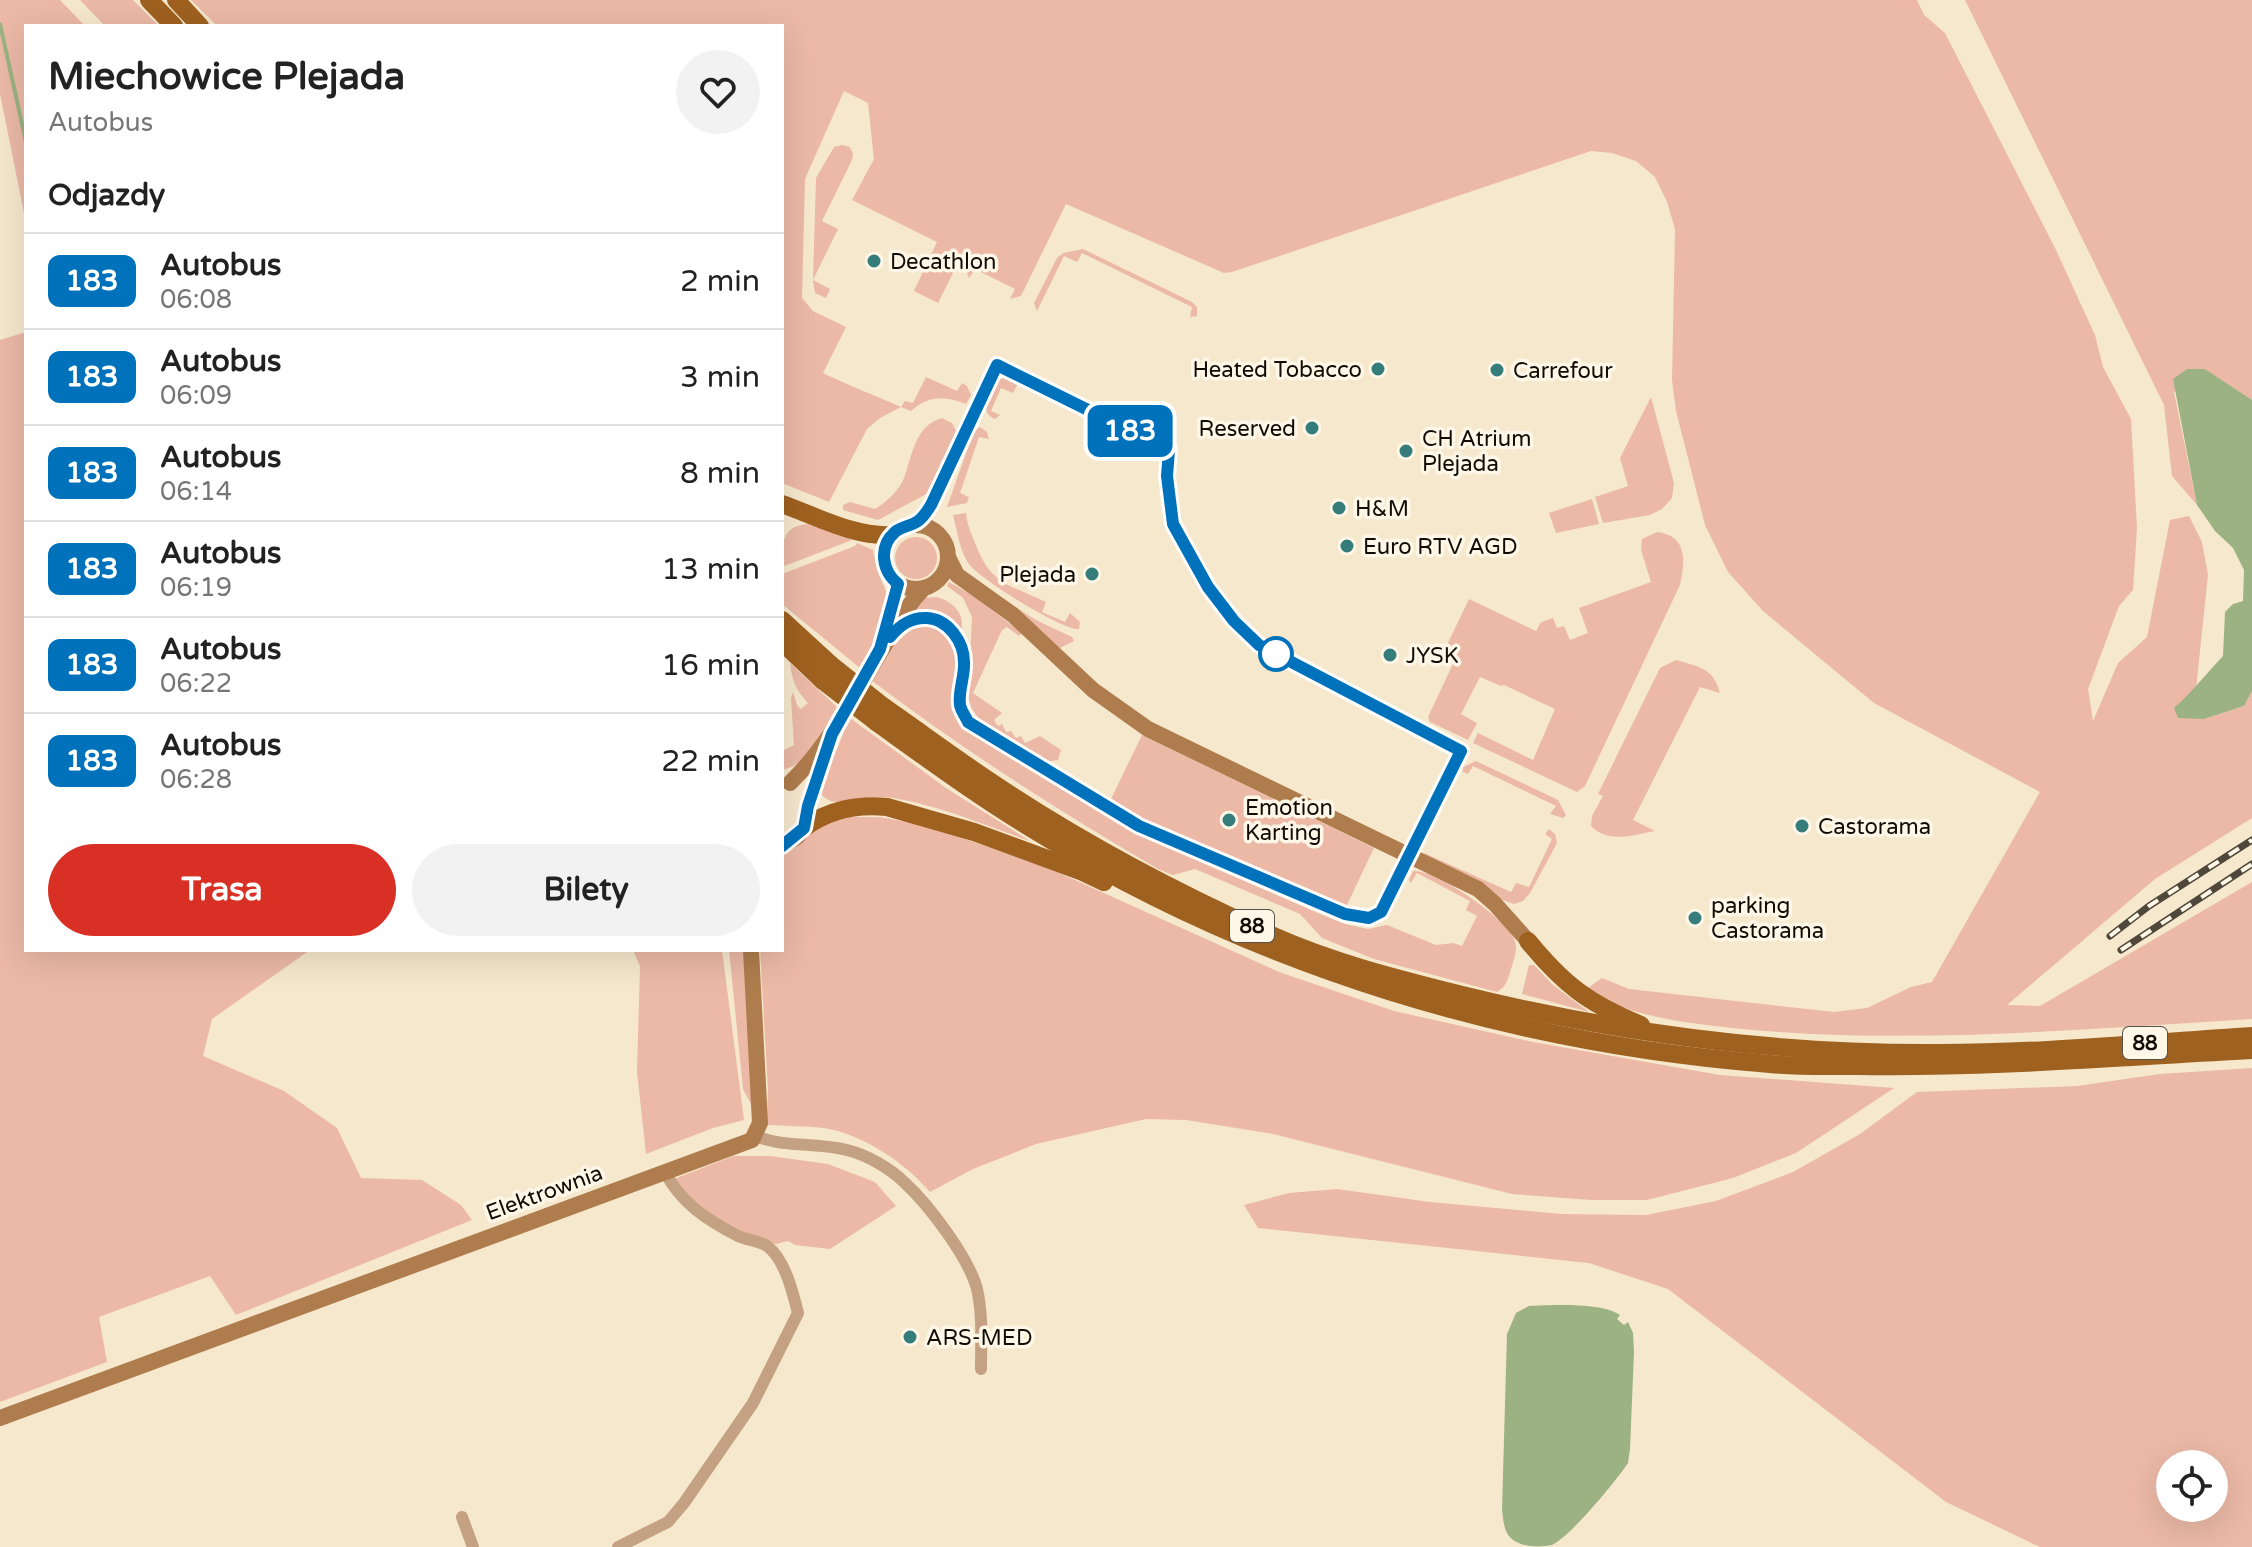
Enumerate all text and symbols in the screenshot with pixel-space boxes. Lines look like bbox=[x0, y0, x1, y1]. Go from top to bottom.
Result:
button: heart bbox=[676, 50, 760, 134]
text: Miechowice Plejada bbox=[48, 54, 405, 100]
text: Autobus bbox=[48, 107, 153, 138]
text: Odjazdy bbox=[48, 177, 165, 214]
text: Autobus bbox=[160, 247, 281, 284]
place label: Decathlon bbox=[890, 249, 996, 275]
marker: Decathlon bbox=[865, 252, 883, 270]
text: 2 min bbox=[680, 263, 760, 300]
text: 183 bbox=[66, 264, 118, 298]
text: 06:08 bbox=[160, 284, 232, 315]
text: Autobus bbox=[160, 343, 281, 380]
place label: Heated Tobacco bbox=[1193, 357, 1362, 383]
place label: Carrefour bbox=[1513, 358, 1613, 384]
text: 3 min bbox=[680, 359, 760, 396]
text: 183 bbox=[66, 360, 118, 394]
marker: Heated Tobacco bbox=[1369, 360, 1387, 378]
marker: Carrefour bbox=[1488, 361, 1506, 379]
text: 06:09 bbox=[160, 380, 232, 411]
line badge: 183 bbox=[1084, 405, 1176, 457]
text: 183 bbox=[1104, 414, 1156, 448]
place label: Reserved bbox=[1199, 416, 1296, 442]
marker: Reserved bbox=[1303, 419, 1321, 437]
place label: CH Atrium Plejada bbox=[1422, 426, 1531, 477]
text: Autobus bbox=[160, 439, 281, 476]
marker: CH Atrium Plejada bbox=[1397, 442, 1415, 460]
text: 8 min bbox=[680, 455, 760, 492]
text: 183 bbox=[66, 456, 118, 490]
text: 06:14 bbox=[160, 476, 232, 507]
place label: H&M bbox=[1355, 496, 1409, 522]
marker: H&M bbox=[1330, 499, 1348, 517]
place label: Euro RTV AGD bbox=[1363, 534, 1518, 560]
text: Autobus bbox=[160, 535, 281, 572]
marker: Euro RTV AGD bbox=[1338, 537, 1356, 555]
text: 13 min bbox=[661, 551, 760, 588]
text: 183 bbox=[66, 552, 118, 586]
place label: Plejada bbox=[999, 562, 1076, 588]
marker: Plejada bbox=[1083, 565, 1101, 583]
text: 06:19 bbox=[160, 572, 232, 603]
text: Autobus bbox=[160, 631, 281, 668]
unlabelled marker bbox=[1259, 637, 1293, 671]
place label: JYSK bbox=[1406, 643, 1459, 669]
marker: JYSK bbox=[1381, 646, 1399, 664]
text: 16 min bbox=[661, 647, 760, 684]
text: 183 bbox=[66, 648, 118, 682]
text: 06:22 bbox=[160, 668, 232, 699]
text: Autobus bbox=[160, 727, 281, 764]
text: 22 min bbox=[661, 743, 760, 780]
text: 183 bbox=[66, 744, 118, 778]
text: 06:28 bbox=[160, 764, 232, 795]
place label: Emotion Karting bbox=[1245, 795, 1333, 846]
marker: Emotion Karting bbox=[1220, 811, 1238, 829]
place label: Castorama bbox=[1818, 814, 1931, 840]
marker: Castorama bbox=[1793, 817, 1811, 835]
button: Trasa bbox=[48, 844, 396, 936]
button: Bilety bbox=[412, 844, 760, 936]
place label: parking Castorama bbox=[1711, 893, 1824, 944]
marker: parking Castorama bbox=[1686, 909, 1704, 927]
road number: 88 bbox=[1230, 910, 1274, 942]
road number: 88 bbox=[2123, 1027, 2167, 1059]
street label: Elektrownia bbox=[482, 1160, 606, 1226]
place label: ARS-MED bbox=[926, 1325, 1032, 1351]
marker: ARS-MED bbox=[901, 1328, 919, 1346]
map controls bbox=[2156, 1450, 2228, 1522]
button: locate bbox=[2156, 1450, 2228, 1522]

